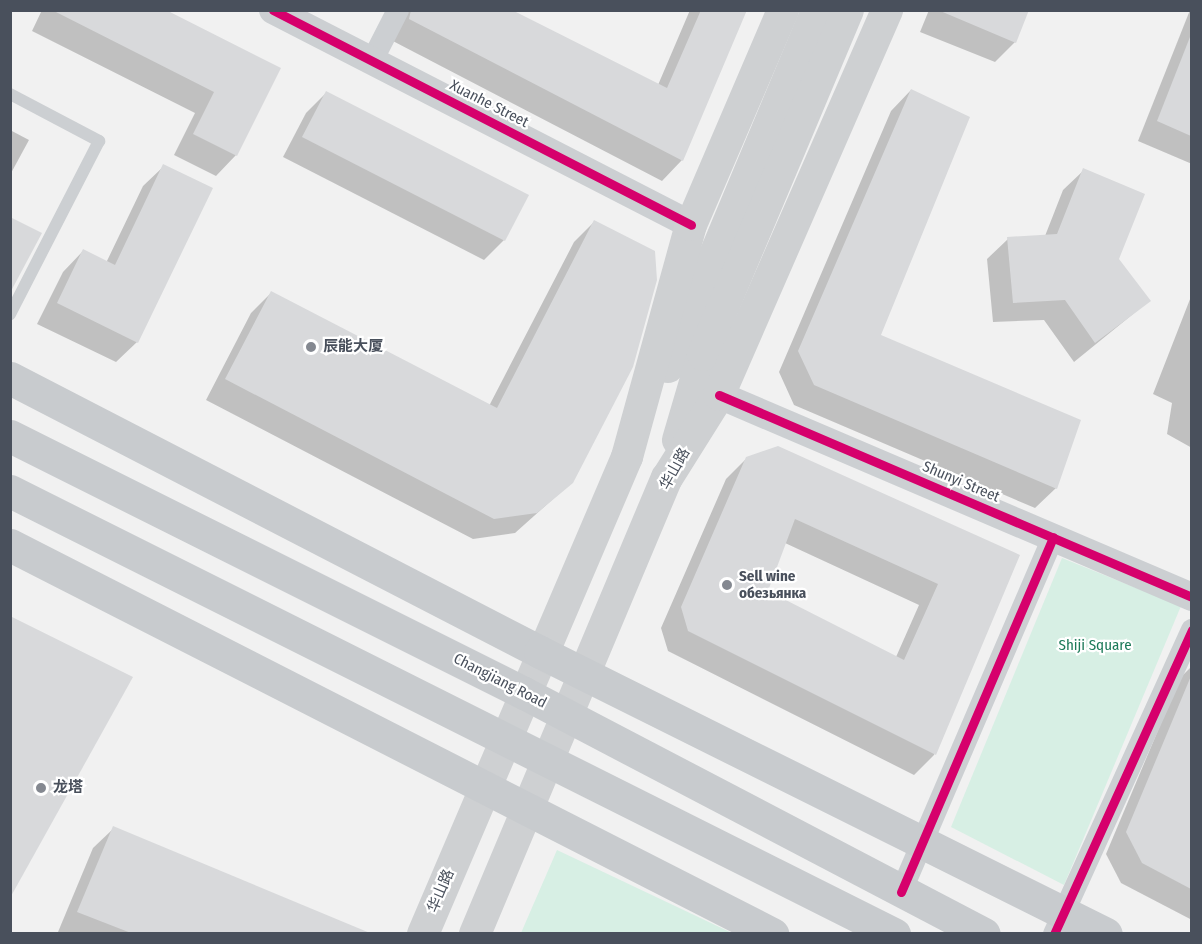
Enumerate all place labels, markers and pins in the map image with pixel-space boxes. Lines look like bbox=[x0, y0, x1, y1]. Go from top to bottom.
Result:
place label: 辰能大厦 bbox=[323, 338, 383, 356]
marker: 辰能大厦 bbox=[304, 340, 318, 354]
place label: Sell wine обезьянка bbox=[739, 567, 806, 602]
marker: Sell wine обезьянка bbox=[720, 578, 734, 592]
place label: 龙塔 bbox=[53, 779, 83, 797]
marker: 龙塔 bbox=[34, 781, 48, 795]

